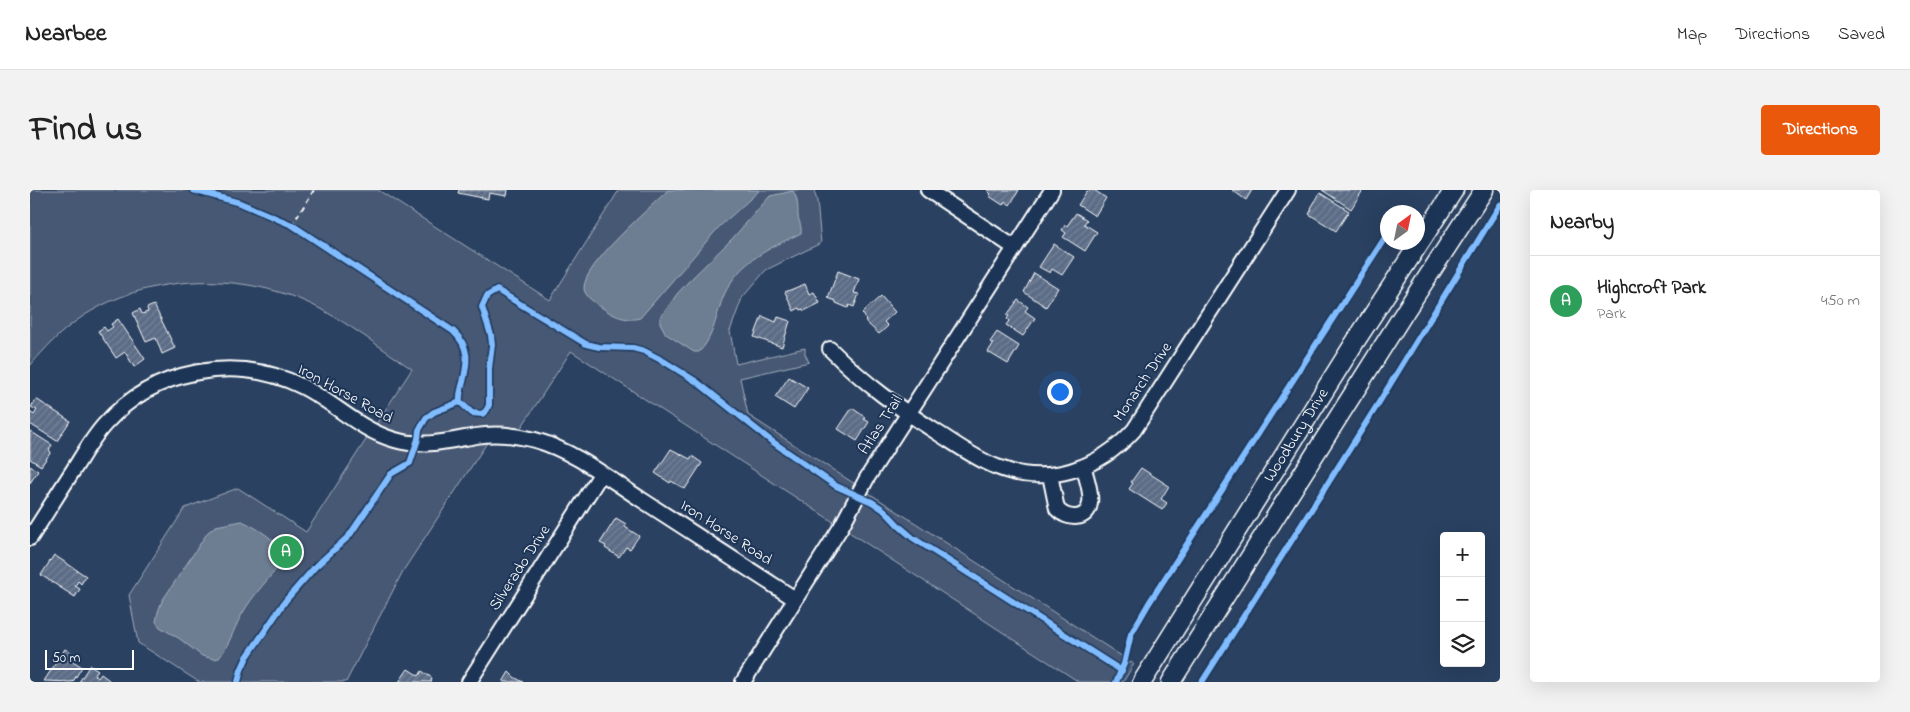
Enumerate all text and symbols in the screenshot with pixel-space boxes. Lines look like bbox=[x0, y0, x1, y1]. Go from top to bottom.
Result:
text: Nearbee bbox=[25, 17, 107, 52]
text: Map bbox=[1677, 22, 1707, 48]
text: Directions bbox=[1735, 22, 1810, 48]
text: Saved bbox=[1838, 22, 1885, 48]
text: Find us bbox=[30, 105, 142, 156]
button: Directions bbox=[1761, 105, 1880, 155]
north arrow bbox=[1380, 205, 1425, 250]
text: Nearby bbox=[1550, 208, 1614, 238]
text: Highcroft Park bbox=[1597, 275, 1706, 302]
text: A bbox=[1561, 289, 1571, 313]
text: 450 m bbox=[1821, 289, 1860, 313]
text: Park bbox=[1597, 302, 1626, 326]
street label: Monarch Drive bbox=[1107, 337, 1179, 427]
street label: Iron Horse Road bbox=[293, 358, 397, 430]
your location bbox=[1047, 379, 1073, 405]
street label: Woodbury Drive bbox=[1258, 383, 1335, 487]
street label: Atlas Trail bbox=[853, 390, 909, 460]
street label: Iron Horse Road bbox=[675, 494, 777, 572]
street label: Silverado Drive bbox=[483, 520, 557, 616]
map controls bbox=[1440, 532, 1485, 667]
button: + bbox=[1440, 532, 1485, 577]
pin: A bbox=[270, 533, 302, 571]
button: − bbox=[1440, 577, 1485, 622]
button: layers bbox=[1440, 622, 1485, 667]
scale bar bbox=[45, 647, 134, 670]
text: 50 m bbox=[52, 648, 80, 669]

